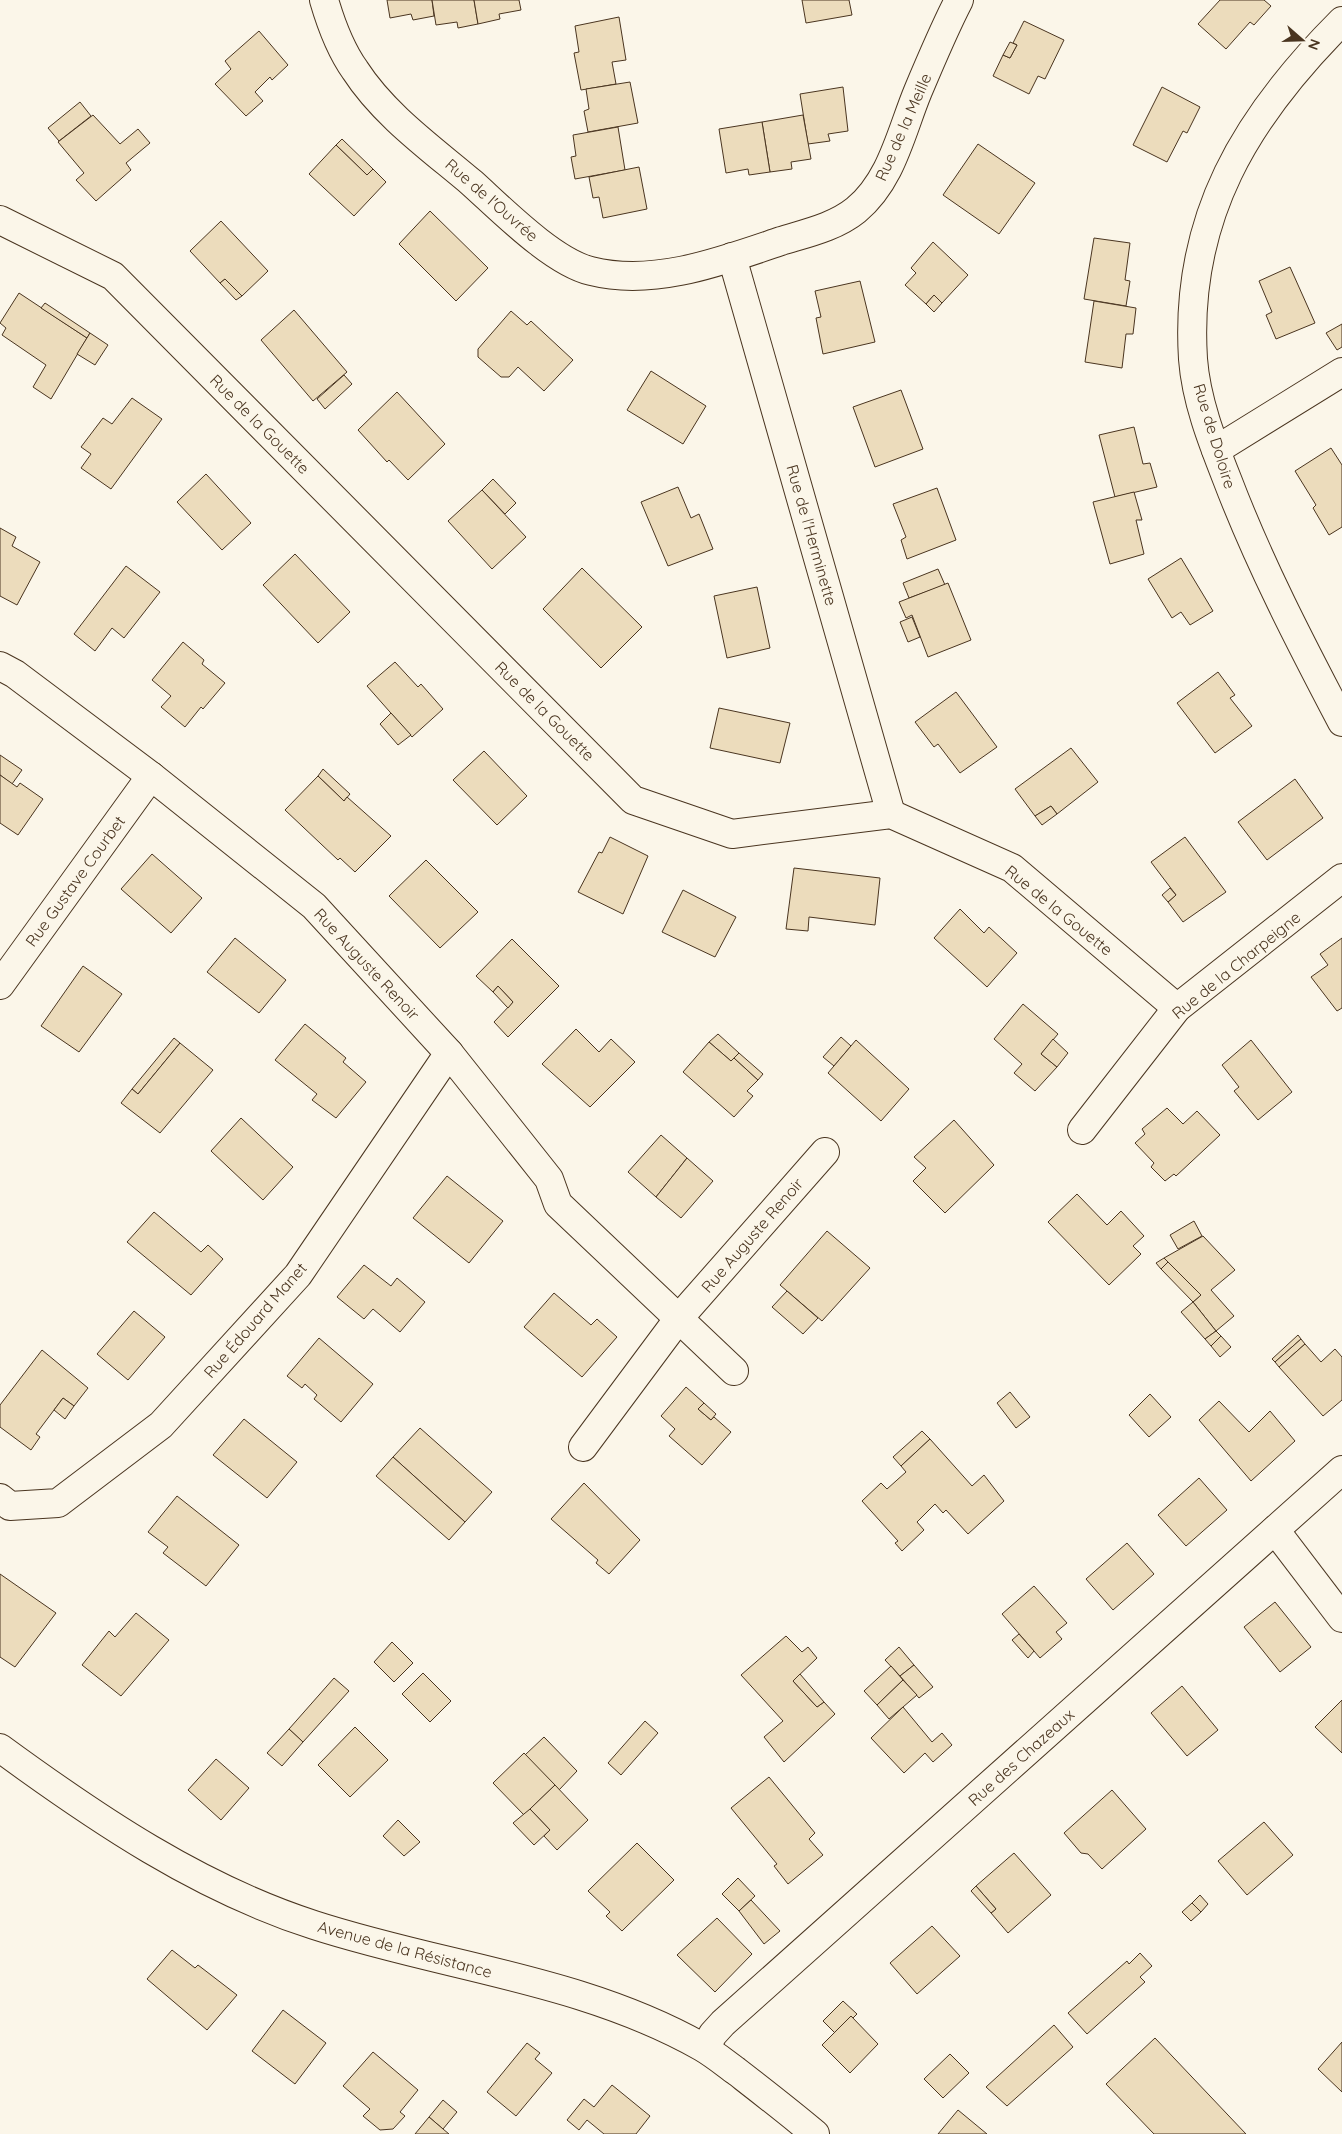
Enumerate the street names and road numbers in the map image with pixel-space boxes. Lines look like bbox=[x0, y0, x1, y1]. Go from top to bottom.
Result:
street label: Rue de la Meille bbox=[870, 70, 936, 184]
street label: Rue de l'Ouvrée bbox=[441, 154, 543, 246]
street label: Rue de la Gouette bbox=[206, 370, 314, 478]
street label: Rue de Doloire bbox=[1190, 381, 1240, 491]
street label: Rue de l'Herminette bbox=[782, 462, 842, 608]
street label: Rue de la Gouette bbox=[491, 657, 599, 765]
street label: Rue Gustave Courbet bbox=[21, 812, 129, 950]
street label: Rue de la Gouette bbox=[1001, 860, 1117, 960]
street label: Rue Auguste Renoir bbox=[310, 904, 424, 1024]
street label: Rue de la Charpeigne bbox=[1168, 907, 1304, 1023]
street label: Rue Auguste Renoir bbox=[697, 1173, 807, 1297]
street label: Rue Édouard Manet bbox=[199, 1258, 311, 1382]
street label: Rue des Chazeaux bbox=[964, 1704, 1078, 1810]
street label: Avenue de la Résistance bbox=[316, 1916, 494, 1982]

